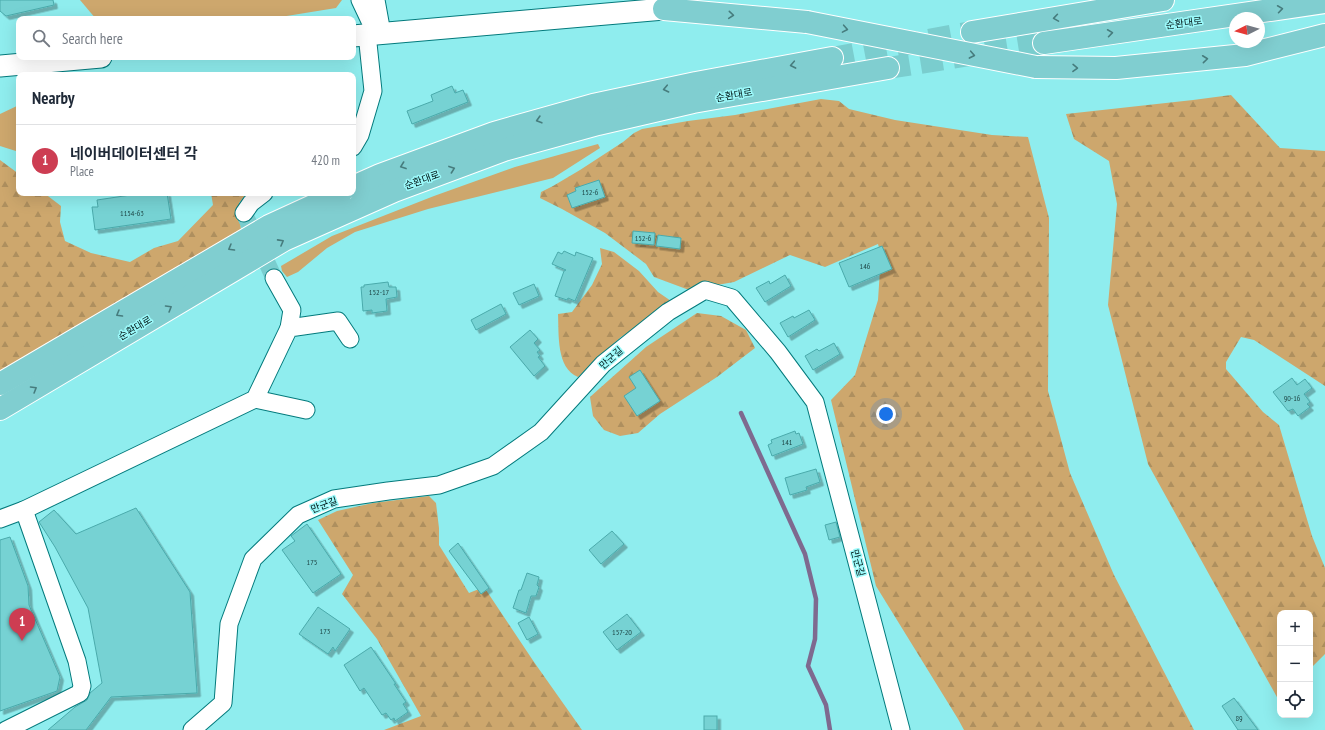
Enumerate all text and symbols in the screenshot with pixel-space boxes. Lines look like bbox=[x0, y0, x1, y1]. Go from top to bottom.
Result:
one-way arrow bbox=[1277, 5, 1283, 14]
one-way arrow bbox=[728, 11, 734, 20]
north arrow bbox=[1229, 12, 1265, 48]
one-way arrow bbox=[1053, 13, 1059, 22]
street label: 순환대로 bbox=[1165, 14, 1203, 32]
search box bbox=[16, 16, 356, 60]
one-way arrow bbox=[842, 25, 848, 33]
icon: search bbox=[30, 27, 52, 49]
text: Search here bbox=[62, 29, 123, 48]
one-way arrow bbox=[1107, 29, 1113, 38]
one-way arrow bbox=[969, 50, 976, 58]
one-way arrow bbox=[1202, 55, 1208, 64]
one-way arrow bbox=[790, 60, 797, 68]
one-way arrow bbox=[1072, 64, 1078, 72]
one-way arrow bbox=[663, 85, 669, 93]
street label: 순환대로 bbox=[715, 85, 753, 105]
text: Nearby bbox=[32, 87, 75, 109]
one-way arrow bbox=[536, 115, 543, 124]
text: 네이버데이터센터 각 bbox=[70, 144, 197, 163]
text: 1 bbox=[42, 152, 48, 169]
text: 420 m bbox=[311, 152, 340, 169]
one-way arrow bbox=[400, 162, 407, 170]
text: Place bbox=[70, 163, 94, 180]
one-way arrow bbox=[449, 166, 456, 174]
street label: 순환대로 bbox=[402, 168, 442, 192]
house number: 152-6 bbox=[582, 187, 599, 197]
house number: 1154-63 bbox=[120, 208, 144, 218]
house number: 152-6 bbox=[635, 233, 652, 243]
one-way arrow bbox=[277, 239, 284, 246]
one-way arrow bbox=[228, 244, 235, 251]
house number: 146 bbox=[860, 261, 871, 271]
house number: 152-17 bbox=[369, 287, 390, 297]
one-way arrow bbox=[165, 305, 172, 312]
one-way arrow bbox=[116, 310, 123, 317]
street label: 순환대로 bbox=[116, 313, 154, 343]
street label: 만군길 bbox=[596, 344, 626, 372]
one-way arrow bbox=[29, 386, 37, 393]
house number: 90-16 bbox=[1284, 393, 1301, 403]
your location bbox=[876, 404, 896, 424]
house number: 141 bbox=[782, 437, 793, 447]
street label: 만군길 bbox=[309, 494, 339, 516]
street label: 만군길 bbox=[848, 548, 868, 578]
house number: 175 bbox=[307, 557, 317, 567]
pin: 1 bbox=[9, 608, 35, 641]
map controls bbox=[1277, 610, 1313, 718]
button: + bbox=[1277, 610, 1313, 646]
house number: 173 bbox=[320, 626, 331, 636]
house number: 157-20 bbox=[612, 627, 632, 637]
button: − bbox=[1277, 646, 1313, 682]
button: locate bbox=[1277, 682, 1313, 718]
house number: 89 bbox=[1235, 713, 1243, 723]

